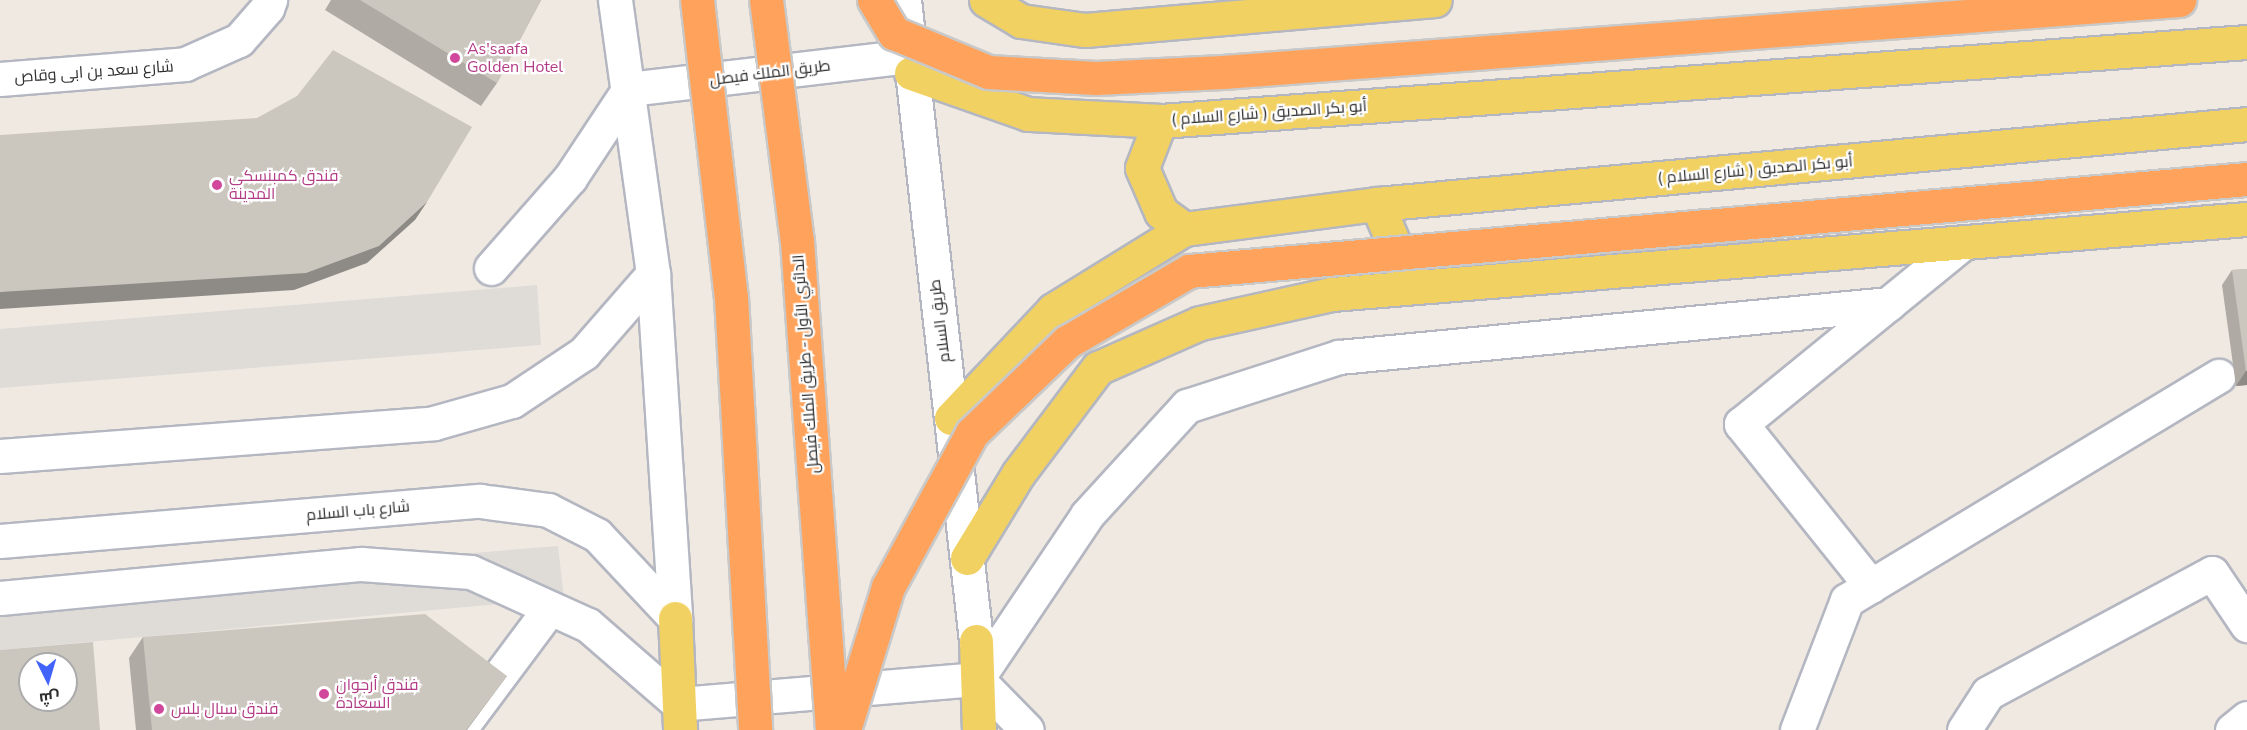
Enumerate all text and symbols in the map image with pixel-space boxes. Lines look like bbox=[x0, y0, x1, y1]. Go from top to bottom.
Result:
place label: As'saafa Golden Hotel bbox=[467, 39, 563, 77]
marker: As'saafa Golden Hotel bbox=[448, 51, 462, 65]
street label: طريق الملك فيصل bbox=[709, 56, 831, 90]
street label: شارع سعد بن ابى وقاص bbox=[14, 57, 174, 87]
street label: ( شارع السلام ) أبو بكر الصديق bbox=[1171, 97, 1367, 129]
street label: ( شارع السلام ) أبو بكر الصديق bbox=[1657, 152, 1853, 188]
place label: فندق كمبنسكي المدينة bbox=[229, 166, 339, 204]
marker: فندق كمبنسكي المدينة bbox=[210, 178, 224, 192]
street label: الدائري الأول - طريق الملك فيصل bbox=[789, 254, 823, 474]
street label: طريق السلام bbox=[925, 278, 955, 364]
street label: شارع باب السلام bbox=[305, 497, 411, 525]
north arrow bbox=[18, 652, 78, 712]
place label: فندق أرجوان السعادة bbox=[336, 675, 418, 713]
text: ش bbox=[38, 686, 61, 710]
marker: فندق أرجوان السعادة bbox=[317, 687, 331, 701]
place label: فندق سبال بلس bbox=[171, 699, 278, 719]
marker: فندق سبال بلس bbox=[152, 702, 166, 716]

